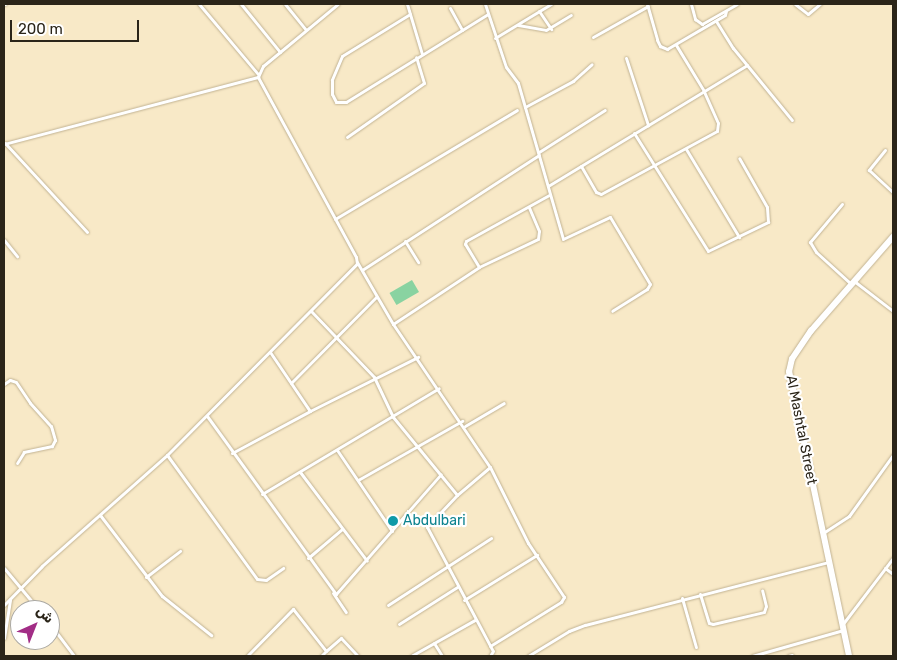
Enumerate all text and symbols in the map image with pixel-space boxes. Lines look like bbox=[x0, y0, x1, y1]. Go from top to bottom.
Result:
scale bar bbox=[12, 10, 141, 42]
text: 200 m bbox=[18, 20, 63, 38]
street label: Al Mashtal Street bbox=[782, 374, 820, 486]
place label: Abdulbari bbox=[403, 513, 466, 529]
marker: Abdulbari bbox=[387, 515, 399, 527]
north arrow bbox=[10, 600, 60, 650]
text: ش bbox=[33, 602, 57, 627]

